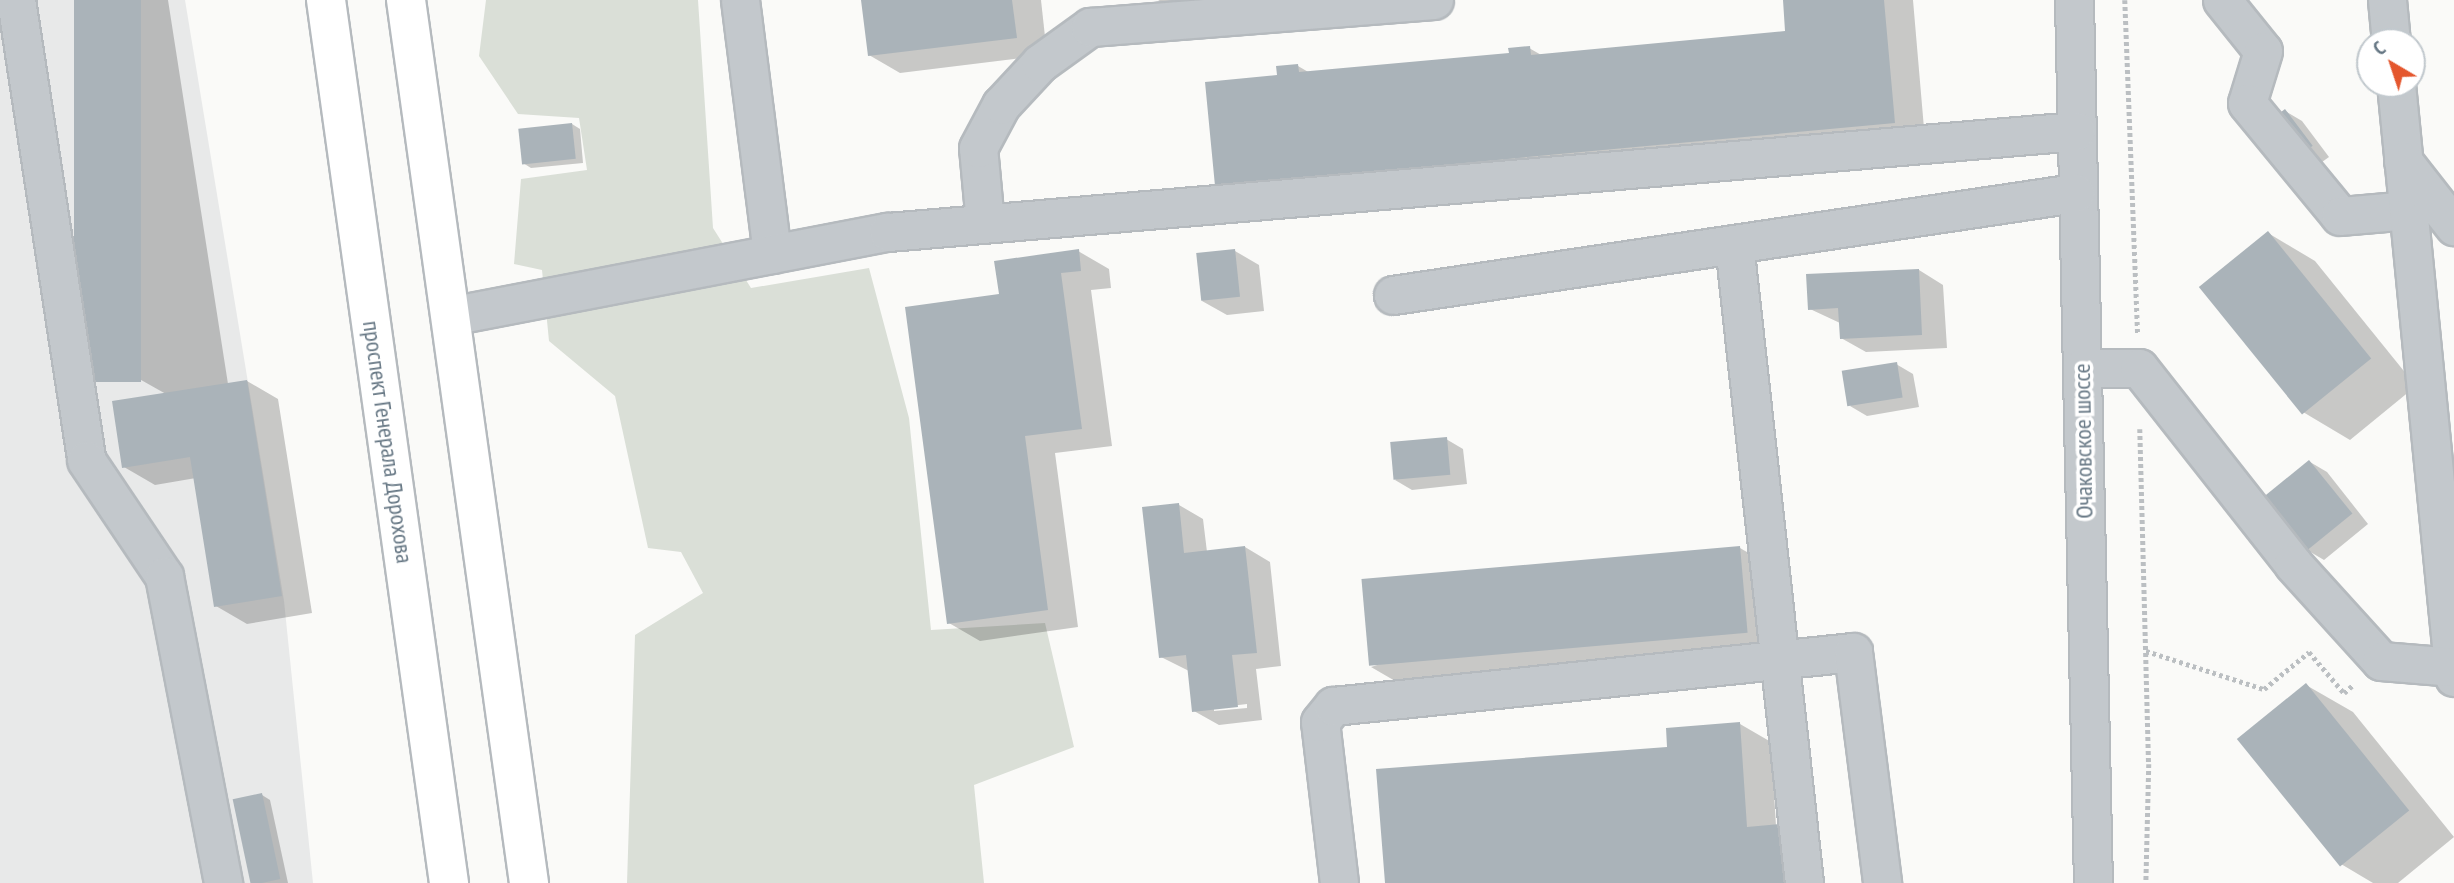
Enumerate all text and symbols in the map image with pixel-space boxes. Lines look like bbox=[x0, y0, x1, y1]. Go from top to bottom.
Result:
north arrow bbox=[2356, 28, 2426, 98]
text: С bbox=[2368, 36, 2390, 60]
street label: проспект Генерала Дорохова bbox=[357, 318, 419, 566]
street label: Очаковское шоссе bbox=[2067, 363, 2099, 519]

